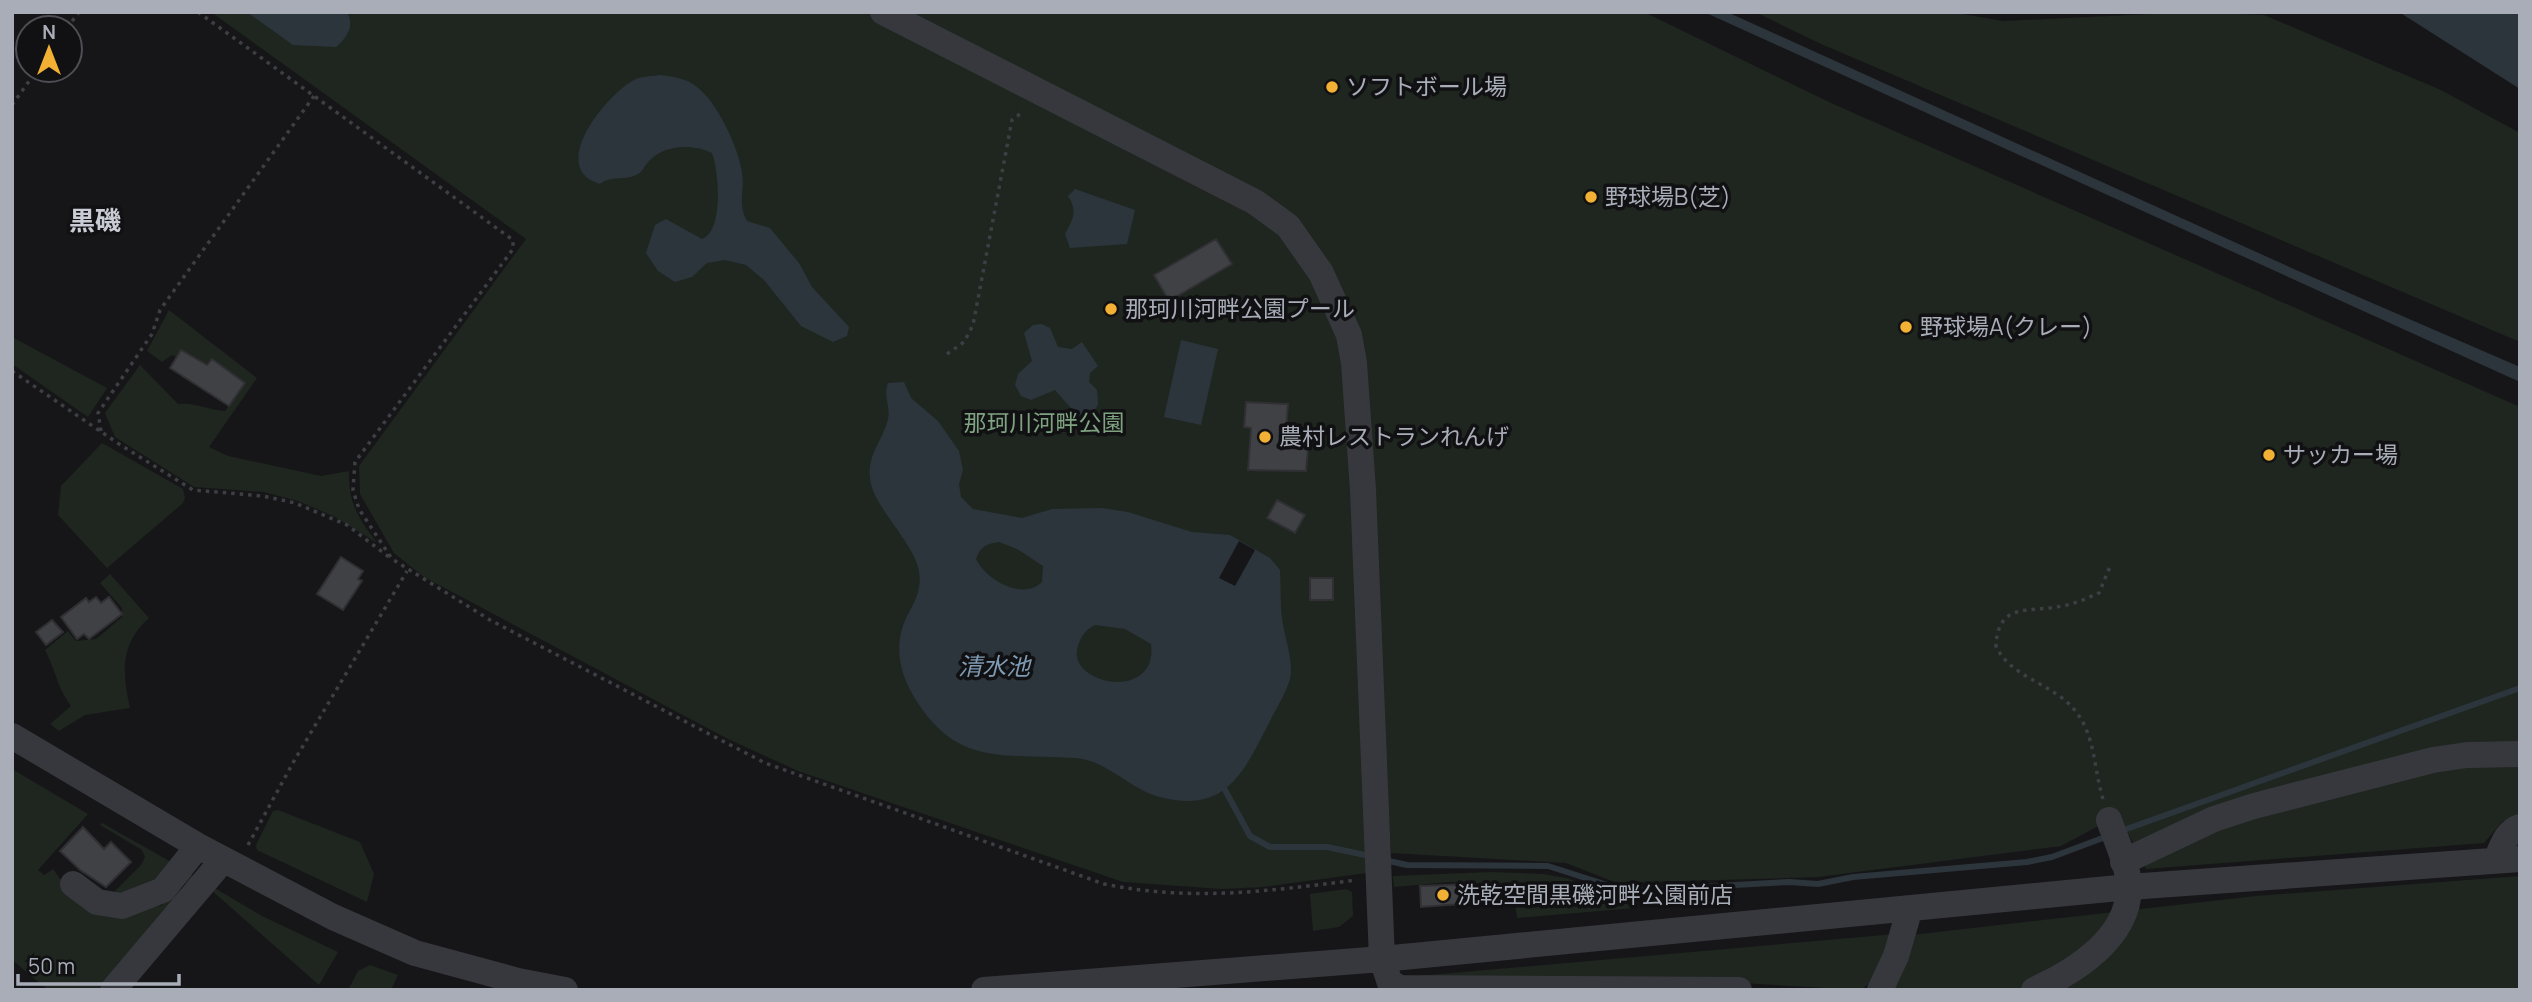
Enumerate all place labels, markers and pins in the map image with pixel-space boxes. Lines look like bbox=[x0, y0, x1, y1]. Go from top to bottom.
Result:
place label: ソフトボール場 bbox=[1346, 70, 1507, 102]
marker: ソフトボール場 bbox=[1324, 79, 1340, 95]
place label: 野球場B(芝) bbox=[1605, 180, 1731, 212]
marker: 野球場B(芝) bbox=[1583, 189, 1599, 205]
place label: 那珂川河畔公園プール bbox=[1125, 292, 1355, 324]
marker: 那珂川河畔公園プール bbox=[1103, 301, 1119, 317]
place label: 野球場A(クレー) bbox=[1920, 310, 2092, 342]
marker: 野球場A(クレー) bbox=[1898, 319, 1914, 335]
place label: 農村レストランれんげ bbox=[1279, 420, 1509, 452]
marker: 農村レストランれんげ bbox=[1257, 429, 1273, 445]
place label: サッカー場 bbox=[2283, 438, 2398, 470]
marker: サッカー場 bbox=[2261, 447, 2277, 463]
place label: 洗乾空間黒磯河畔公園前店 bbox=[1457, 878, 1733, 910]
marker: 洗乾空間黒磯河畔公園前店 bbox=[1435, 887, 1451, 903]

